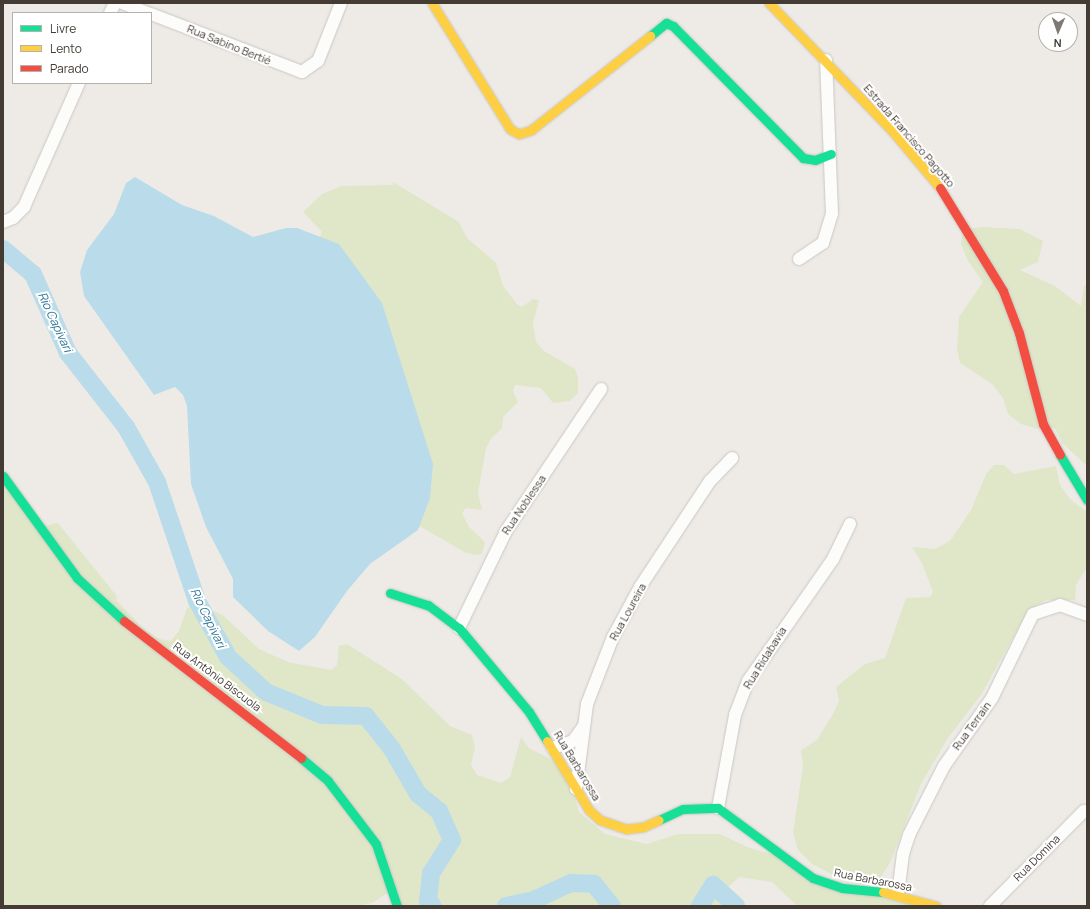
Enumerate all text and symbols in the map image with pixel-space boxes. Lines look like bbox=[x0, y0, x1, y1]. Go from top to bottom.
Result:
legend bbox=[12, 12, 152, 84]
north arrow bbox=[1038, 12, 1078, 52]
text: Livre bbox=[50, 20, 76, 37]
street label: Rua Sabino Bertié bbox=[185, 22, 273, 68]
text: N bbox=[1053, 36, 1062, 51]
text: Lento bbox=[50, 40, 82, 57]
text: Parado bbox=[50, 60, 89, 77]
street label: Estrada Francisco Pagotto bbox=[861, 82, 957, 190]
water label: Rio Capivari bbox=[35, 290, 75, 354]
street label: Rua Noblessa bbox=[499, 473, 549, 537]
street label: Rua Loureira bbox=[607, 581, 649, 643]
water label: Rio Capivari bbox=[187, 586, 229, 650]
street label: Rua Ridabavia bbox=[741, 625, 789, 691]
street label: Rua Antônio Biscuola bbox=[170, 640, 264, 714]
street label: Rua Terrain bbox=[950, 699, 994, 753]
street label: Rua Barbarossa bbox=[551, 729, 603, 803]
street label: Rua Domina bbox=[1011, 832, 1063, 884]
street label: Rua Barbarossa bbox=[833, 866, 913, 894]

